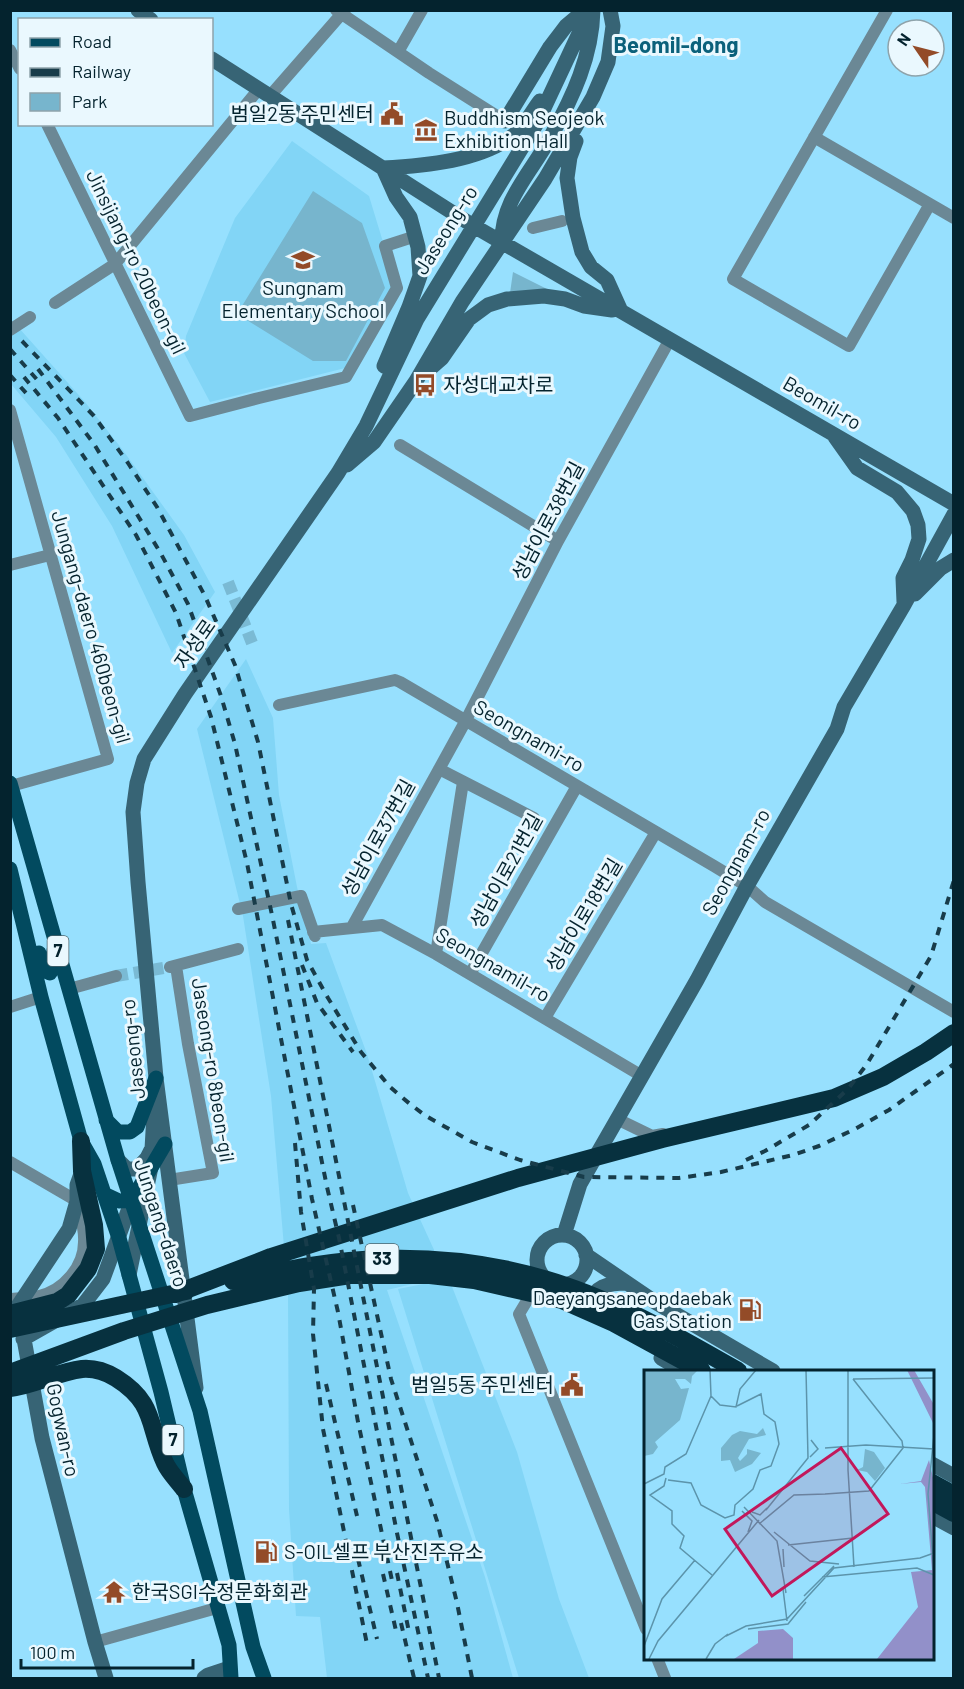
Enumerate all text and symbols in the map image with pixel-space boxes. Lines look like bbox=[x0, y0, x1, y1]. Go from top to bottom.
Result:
legend bbox=[18, 18, 213, 126]
north arrow bbox=[886, 18, 946, 78]
text: N bbox=[892, 29, 914, 49]
text: Road bbox=[72, 30, 112, 52]
district label: Beomil-dong bbox=[613, 31, 739, 57]
text: Railway bbox=[72, 60, 131, 82]
text: Park bbox=[72, 90, 107, 112]
place label: 범일2동 주민센터 bbox=[230, 101, 374, 125]
public building icon: 범일2동 주민센터 bbox=[379, 101, 405, 127]
place label: Buddhism Seojeok Exhibition Hall bbox=[444, 105, 605, 152]
museum icon: Buddhism Seojeok Exhibition Hall bbox=[413, 117, 439, 143]
street label: Jinsijang-ro 20beon-gil bbox=[82, 166, 192, 358]
street label: Jaseong-ro bbox=[408, 181, 482, 278]
school or university icon: Sungnam Elementary School bbox=[290, 247, 316, 273]
place label: Sungnam Elementary School bbox=[222, 275, 384, 322]
street label: Beomil-ro bbox=[779, 370, 866, 434]
bus stop icon: 자성대교차로 bbox=[412, 372, 438, 398]
place label: 자성대교차로 bbox=[443, 372, 553, 396]
street label: 성남이로38번길 bbox=[506, 457, 588, 584]
street label: Jungang-daero 460beon-gil bbox=[47, 508, 137, 746]
street label: 자성로 bbox=[169, 614, 220, 673]
street label: Seongnami-ro bbox=[470, 694, 589, 776]
street label: 성남이로37번길 bbox=[335, 775, 419, 900]
street label: Seongnam-ro bbox=[696, 804, 774, 919]
street label: 성남이로21번길 bbox=[464, 809, 547, 932]
street label: 성남이로18번길 bbox=[540, 854, 626, 975]
street label: Seongnamil-ro bbox=[432, 922, 555, 1007]
road number: 7 bbox=[48, 936, 68, 966]
street label: Jaseong-ro 8beon-gil bbox=[188, 976, 240, 1164]
street label: Jaseong-ro bbox=[115, 998, 149, 1100]
street label: Jungang-daero bbox=[130, 1156, 194, 1290]
road number: 33 bbox=[366, 1244, 398, 1274]
place label: Daeyangsaneopdaebak Gas Station bbox=[533, 1285, 732, 1332]
fuel station icon: Daeyangsaneopdaebak Gas Station bbox=[737, 1297, 763, 1323]
inset map bbox=[644, 1370, 934, 1659]
place label: 범일5동 주민센터 bbox=[411, 1372, 554, 1396]
public building icon: 범일5동 주민센터 bbox=[559, 1372, 585, 1398]
street label: Gogwan-ro bbox=[42, 1381, 86, 1479]
road number: 7 bbox=[162, 1425, 184, 1455]
fuel station icon: S-OIL셀프 부산진주유소 bbox=[253, 1539, 279, 1565]
place label: S-OIL셀프 부산진주유소 bbox=[284, 1539, 484, 1563]
temple icon: 한국SGI수정문화회관 bbox=[101, 1579, 127, 1605]
place label: 한국SGI수정문화회관 bbox=[132, 1579, 308, 1603]
scale bar bbox=[21, 1632, 194, 1670]
text: 100 m bbox=[30, 1641, 75, 1663]

